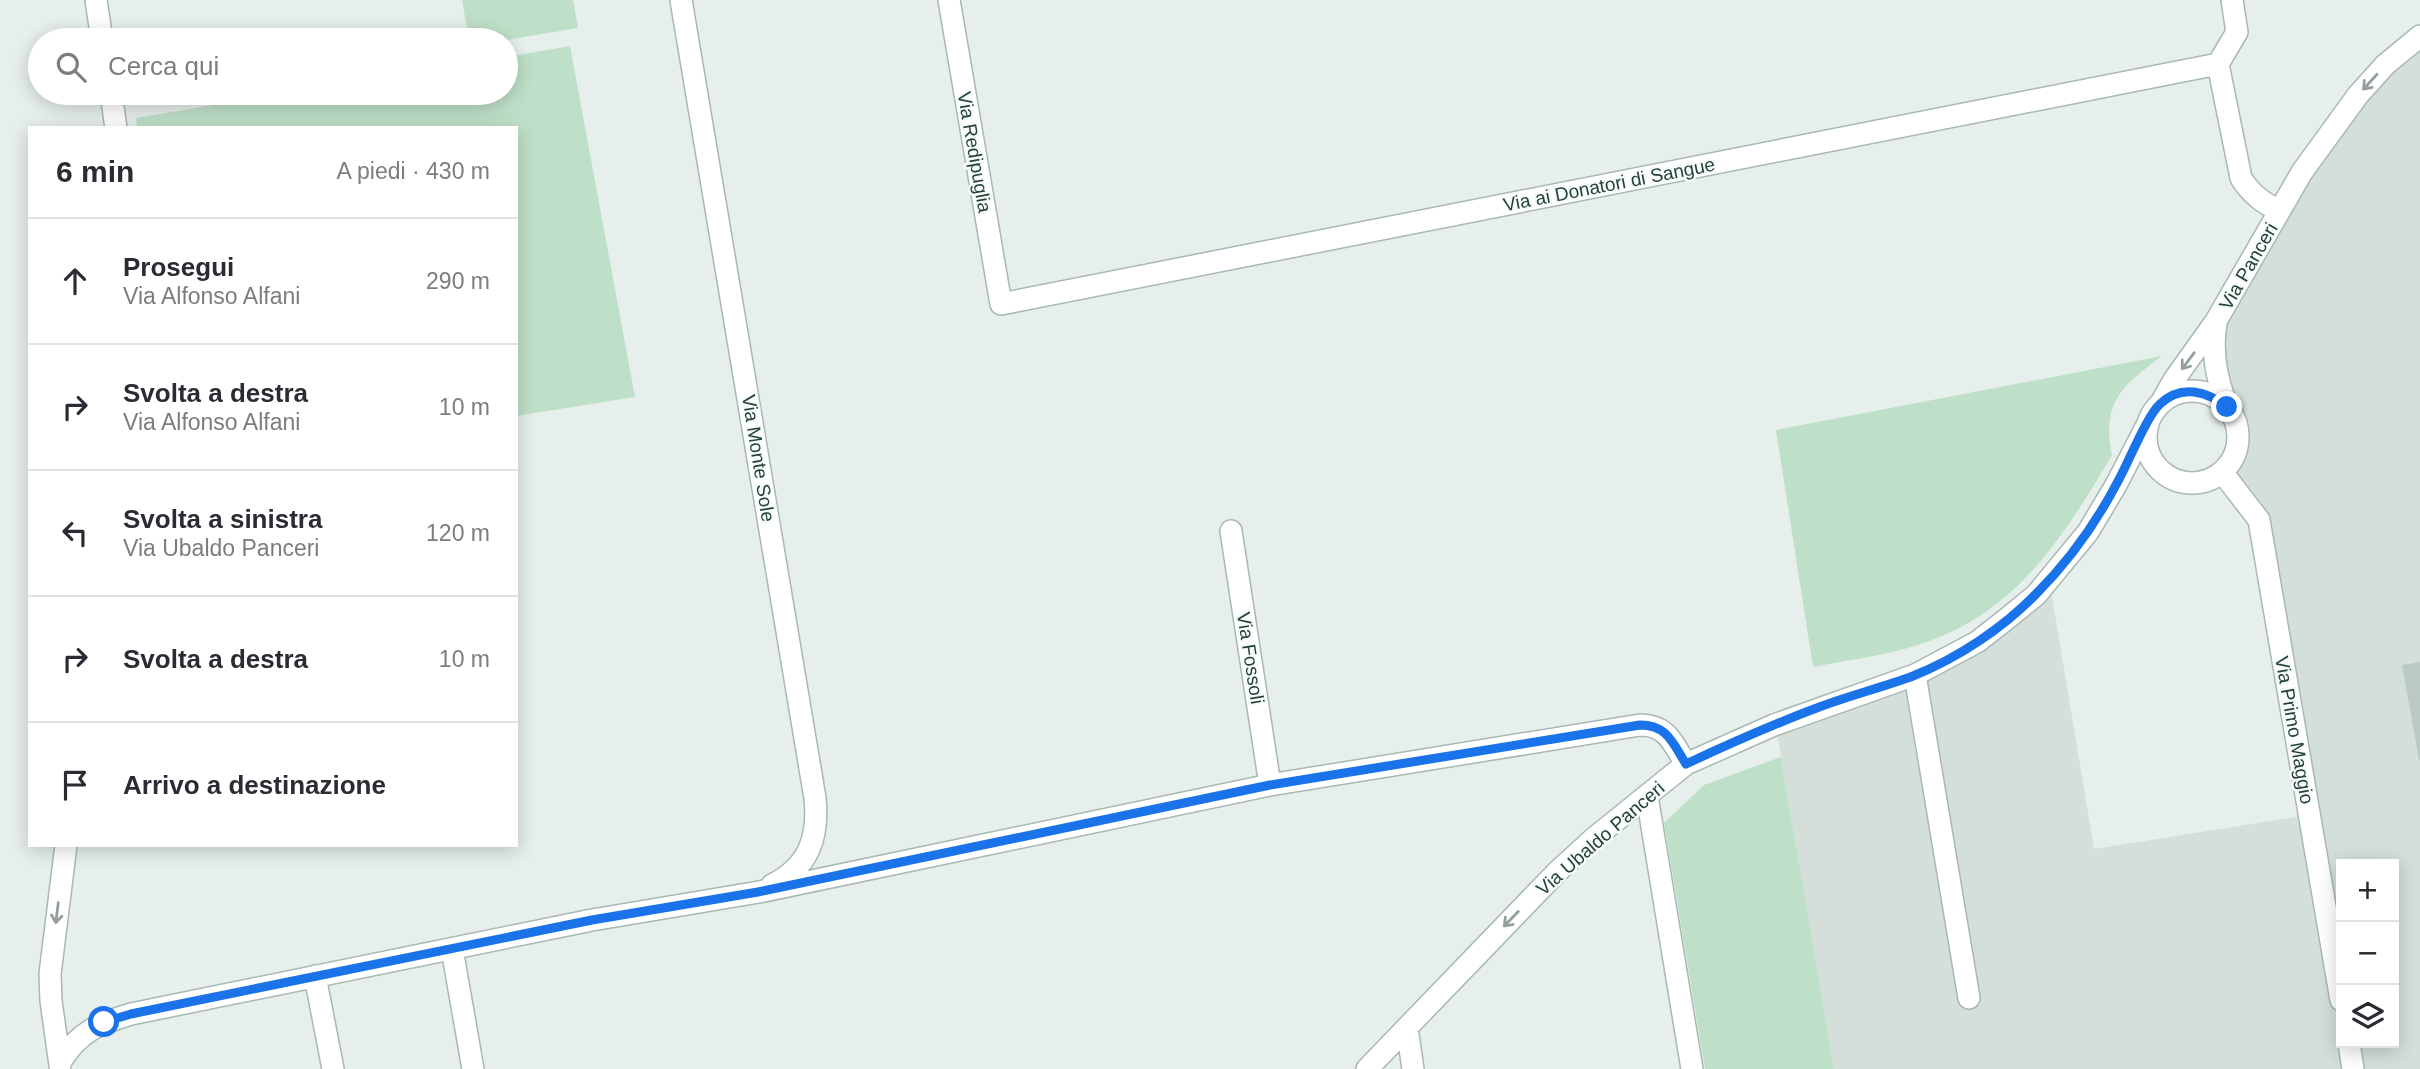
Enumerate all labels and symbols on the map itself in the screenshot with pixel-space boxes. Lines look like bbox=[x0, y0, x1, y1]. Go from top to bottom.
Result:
one-way arrow bbox=[2362, 73, 2378, 91]
street label: Via Redipuglia bbox=[954, 90, 996, 214]
street label: Via ai Donatori di Sangue bbox=[1501, 154, 1717, 215]
street label: Via Panceri bbox=[2215, 219, 2282, 313]
one-way arrow bbox=[2180, 352, 2195, 370]
route end bbox=[2211, 391, 2242, 422]
street label: Via Monte Sole bbox=[738, 393, 779, 523]
street label: Via Fossoli bbox=[1233, 611, 1268, 705]
street label: Via Primo Maggio bbox=[2271, 655, 2318, 806]
street label: Via Ubaldo Panceri bbox=[1532, 777, 1668, 900]
one-way arrow bbox=[51, 901, 64, 924]
one-way arrow bbox=[1502, 910, 1519, 927]
route start bbox=[88, 1006, 119, 1037]

